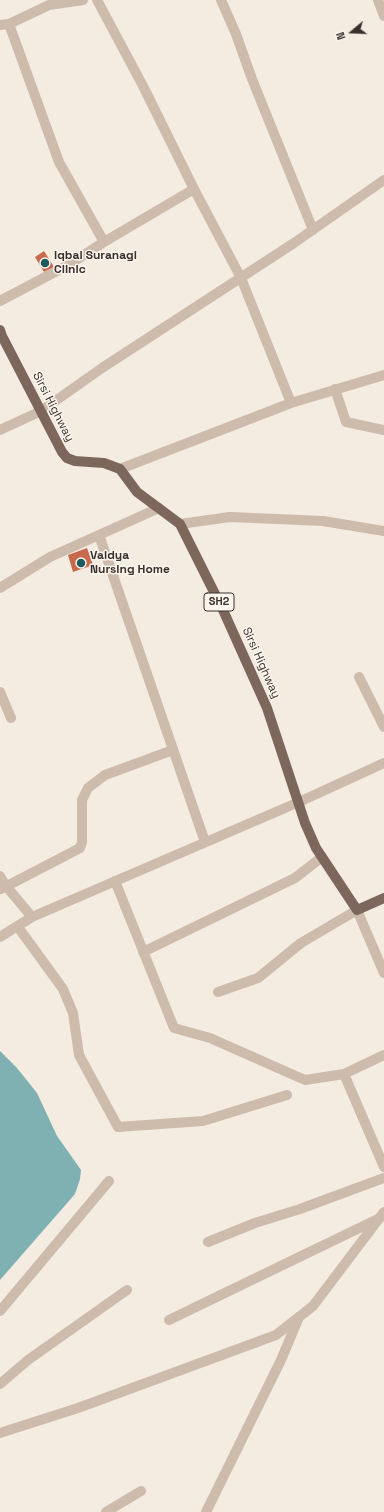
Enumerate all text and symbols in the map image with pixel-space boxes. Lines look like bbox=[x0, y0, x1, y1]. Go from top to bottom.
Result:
north arrow bbox=[332, 12, 372, 52]
text: N bbox=[333, 30, 348, 42]
place label: Iqbal Suranagi Clinic bbox=[54, 249, 137, 277]
marker: Iqbal Suranagi Clinic bbox=[39, 257, 51, 269]
street label: Sirsi Highway bbox=[29, 370, 77, 444]
place label: Vaidya Nursing Home bbox=[90, 549, 170, 577]
marker: Vaidya Nursing Home bbox=[75, 557, 87, 569]
road number: SH2 bbox=[204, 593, 234, 611]
street label: Sirsi Highway bbox=[239, 625, 283, 701]

